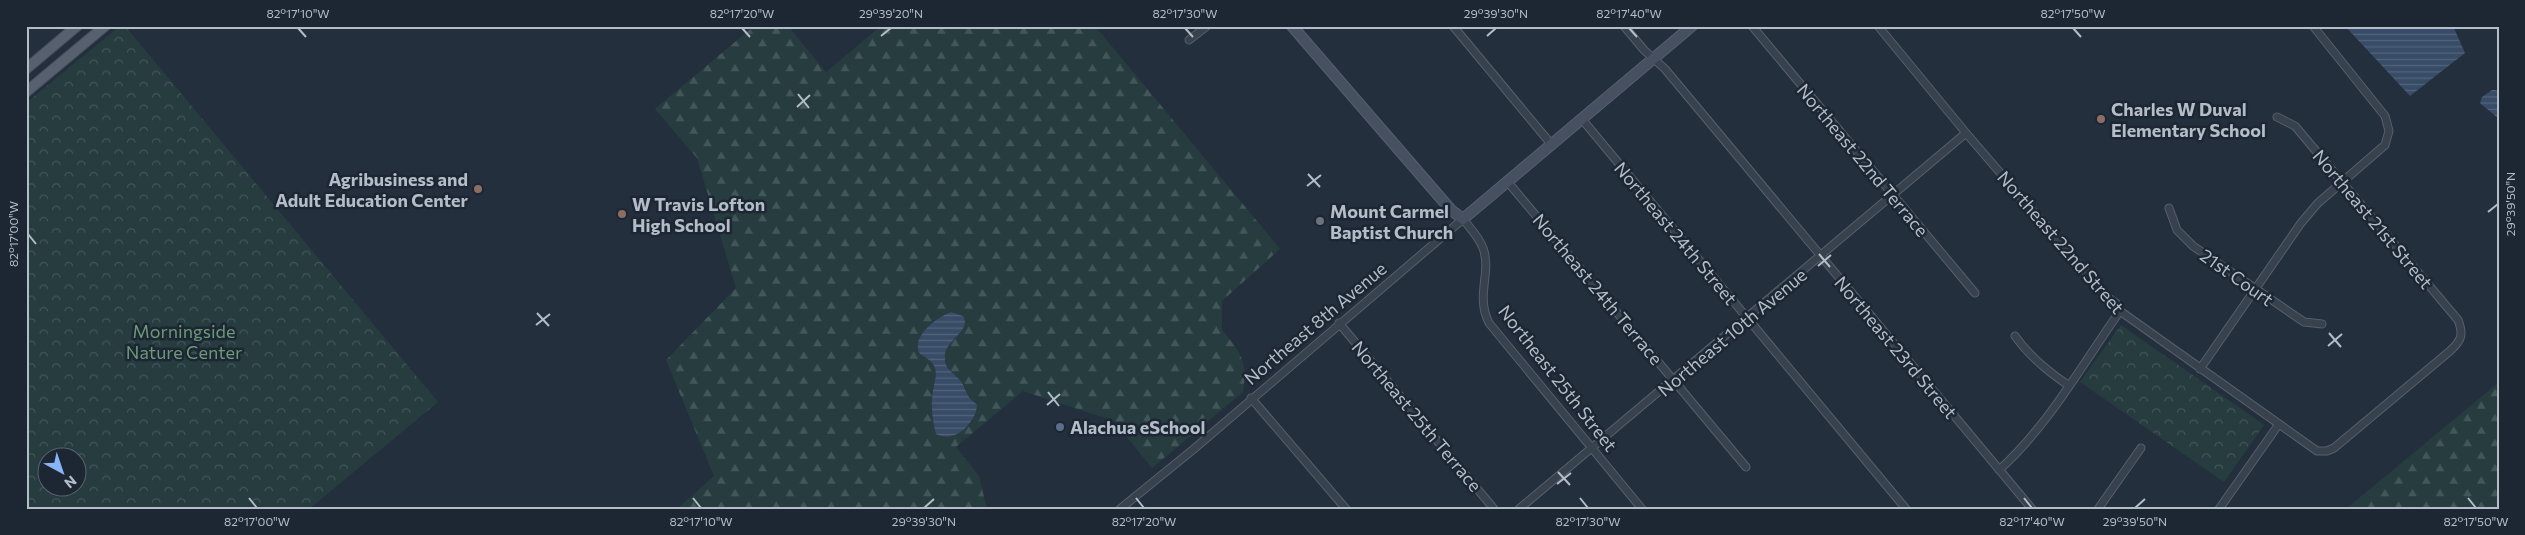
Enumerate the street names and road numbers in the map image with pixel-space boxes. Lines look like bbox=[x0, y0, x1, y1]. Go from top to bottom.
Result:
street label: Northeast 22nd Terrace bbox=[1793, 79, 1933, 241]
street label: Northeast 21st Street bbox=[2308, 145, 2438, 293]
street label: Northeast 24th Street bbox=[1610, 157, 1742, 309]
street label: Northeast 22nd Street bbox=[1993, 166, 2129, 318]
street label: Northeast 24th Terrace bbox=[1528, 209, 1668, 369]
street label: 21st Court bbox=[2196, 244, 2278, 310]
street label: Northeast 8th Avenue bbox=[1239, 257, 1391, 389]
street label: Northeast 10th Avenue bbox=[1653, 263, 1811, 401]
street label: Northeast 23rd Street bbox=[1830, 271, 1962, 423]
street label: Northeast 25th Street bbox=[1494, 301, 1622, 455]
street label: Northeast 25th Terrace bbox=[1347, 336, 1487, 496]

